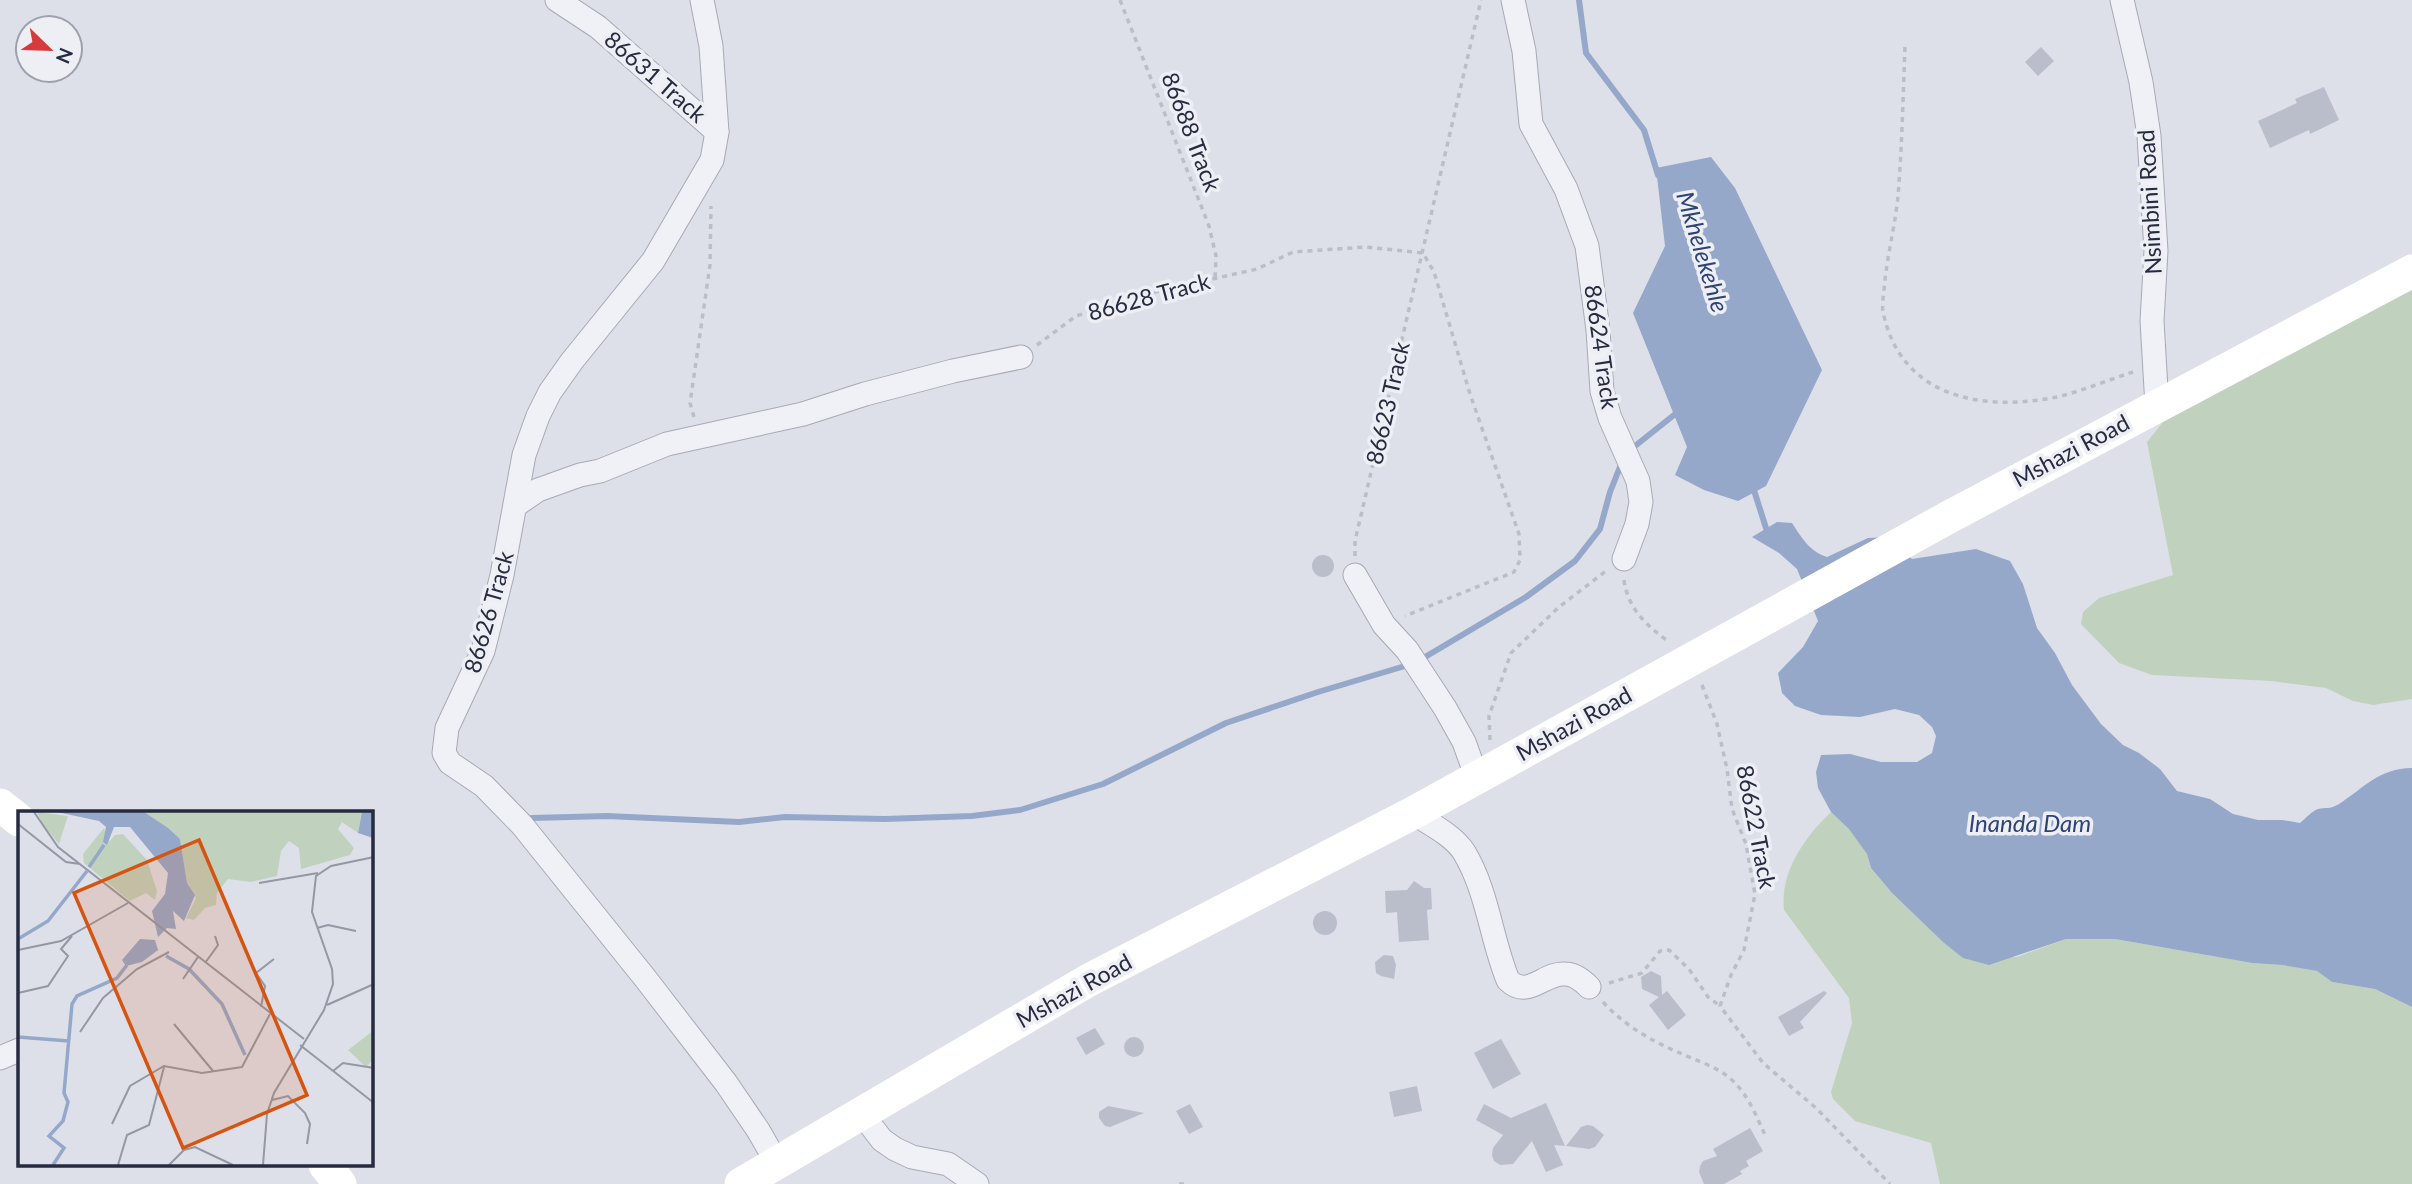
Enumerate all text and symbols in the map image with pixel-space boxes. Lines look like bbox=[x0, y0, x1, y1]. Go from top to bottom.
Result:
north arrow bbox=[14, 14, 84, 84]
street label: 86631 Track bbox=[599, 25, 712, 128]
text: N bbox=[52, 45, 79, 67]
street label: 86688 Track bbox=[1156, 68, 1228, 195]
street label: Nsimbini Road bbox=[2131, 129, 2167, 275]
water label: Mkhelekehle bbox=[1671, 188, 1736, 315]
street label: 86628 Track bbox=[1085, 266, 1213, 326]
street label: 86624 Track bbox=[1579, 283, 1625, 411]
street label: 86623 Track bbox=[1359, 338, 1415, 467]
street label: Mshazi Road bbox=[2007, 408, 2134, 493]
street label: 86626 Track bbox=[457, 547, 519, 676]
street label: Mshazi Road bbox=[1511, 680, 1636, 766]
street label: 86622 Track bbox=[1731, 763, 1783, 891]
water label: Inanda Dam bbox=[1969, 808, 2091, 837]
inset map bbox=[18, 811, 373, 1166]
street label: Mshazi Road bbox=[1011, 947, 1136, 1033]

